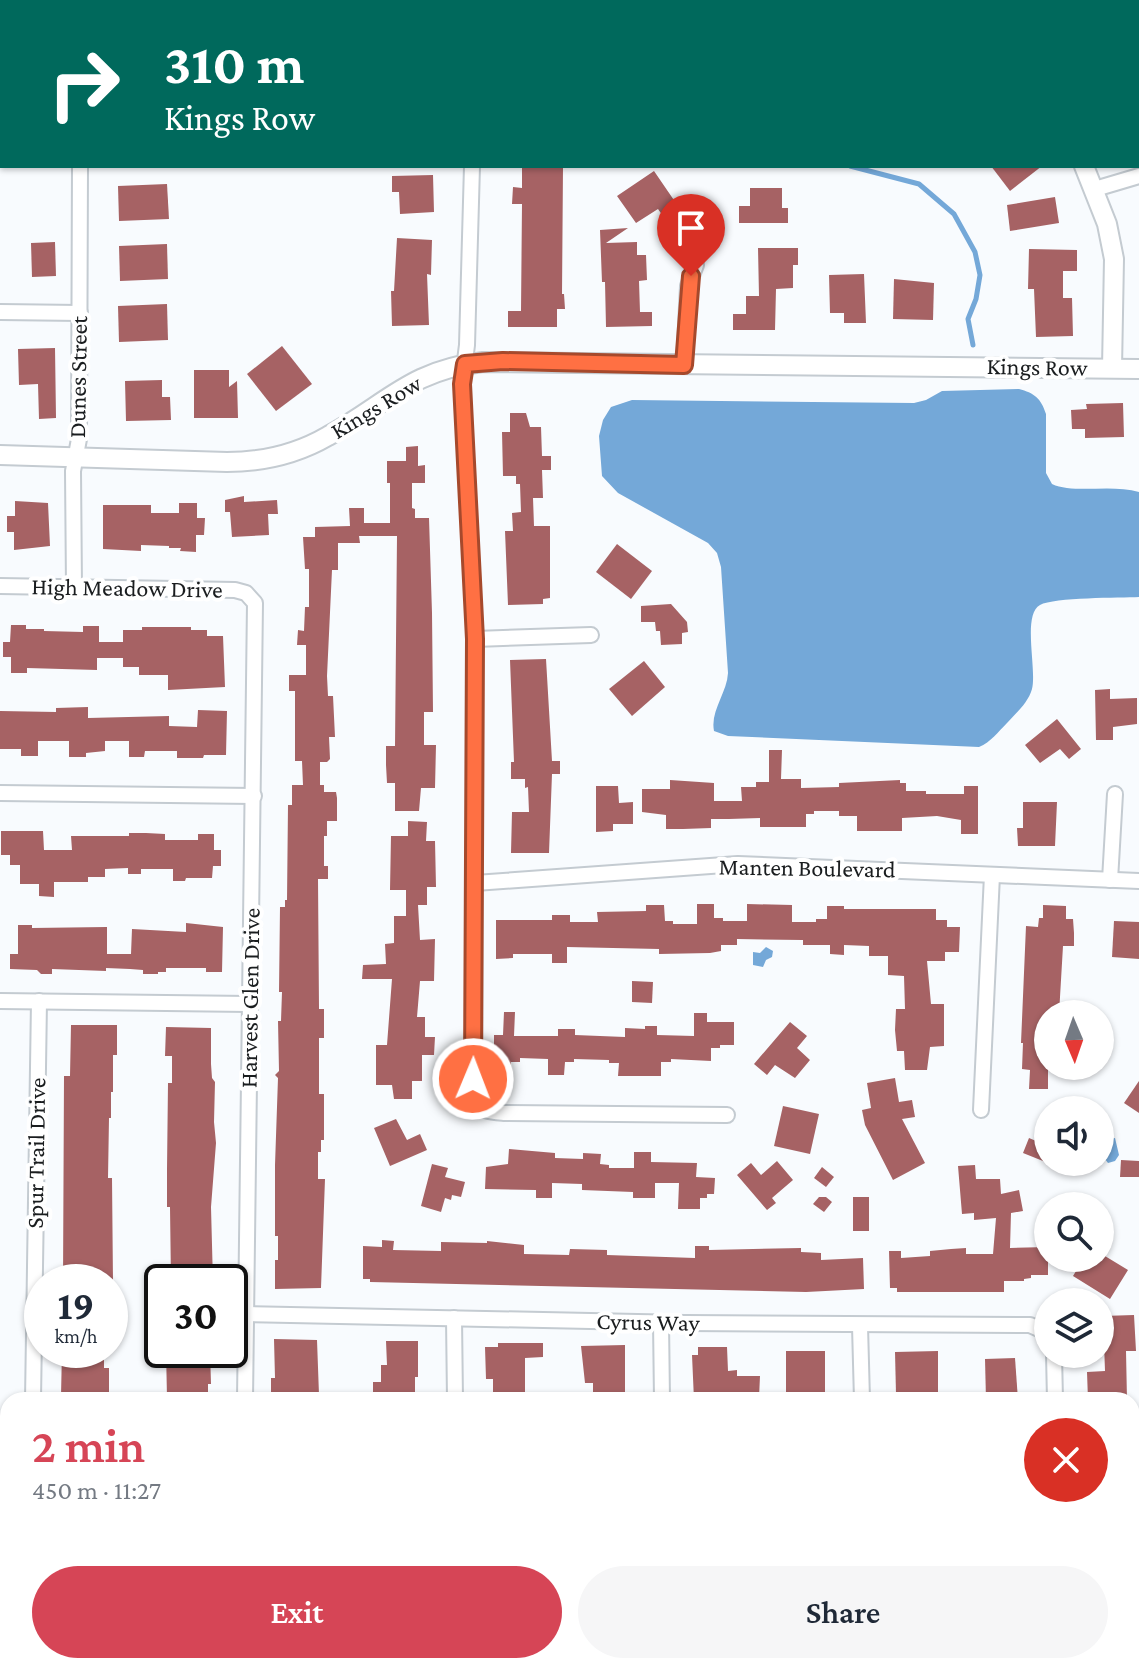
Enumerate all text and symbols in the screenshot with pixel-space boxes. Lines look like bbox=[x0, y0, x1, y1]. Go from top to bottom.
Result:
icon: right bbox=[32, 32, 136, 136]
text: 310 m bbox=[164, 33, 305, 95]
text: Kings Row bbox=[164, 98, 315, 138]
pin bbox=[657, 194, 725, 276]
icon: arrive bbox=[669, 206, 713, 250]
street label: Dunes Street bbox=[63, 315, 92, 438]
street label: Kings Row bbox=[986, 352, 1088, 381]
street label: Kings Row bbox=[326, 369, 426, 444]
street label: High Meadow Drive bbox=[31, 572, 223, 603]
street label: Manten Boulevard bbox=[718, 852, 896, 883]
street label: Harvest Glen Drive bbox=[234, 908, 265, 1088]
north arrow bbox=[1034, 1000, 1114, 1080]
map controls bbox=[1034, 1000, 1114, 1368]
position arrow bbox=[431, 1037, 515, 1121]
street label: Spur Trail Drive bbox=[21, 1077, 50, 1229]
button: sound bbox=[1034, 1096, 1114, 1176]
button: search bbox=[1034, 1192, 1114, 1272]
speed limit sign: 30 bbox=[144, 1264, 248, 1368]
text: 19 bbox=[58, 1283, 94, 1328]
button: layers bbox=[1034, 1288, 1114, 1368]
street label: Cyrus Way bbox=[596, 1307, 701, 1336]
text: km/h bbox=[54, 1325, 98, 1347]
button: close bbox=[1024, 1418, 1108, 1502]
text: 2 min bbox=[32, 1419, 145, 1472]
text: 450 m · 11:27 bbox=[32, 1476, 161, 1505]
button: Exit bbox=[32, 1566, 562, 1658]
button: Share bbox=[578, 1566, 1108, 1658]

